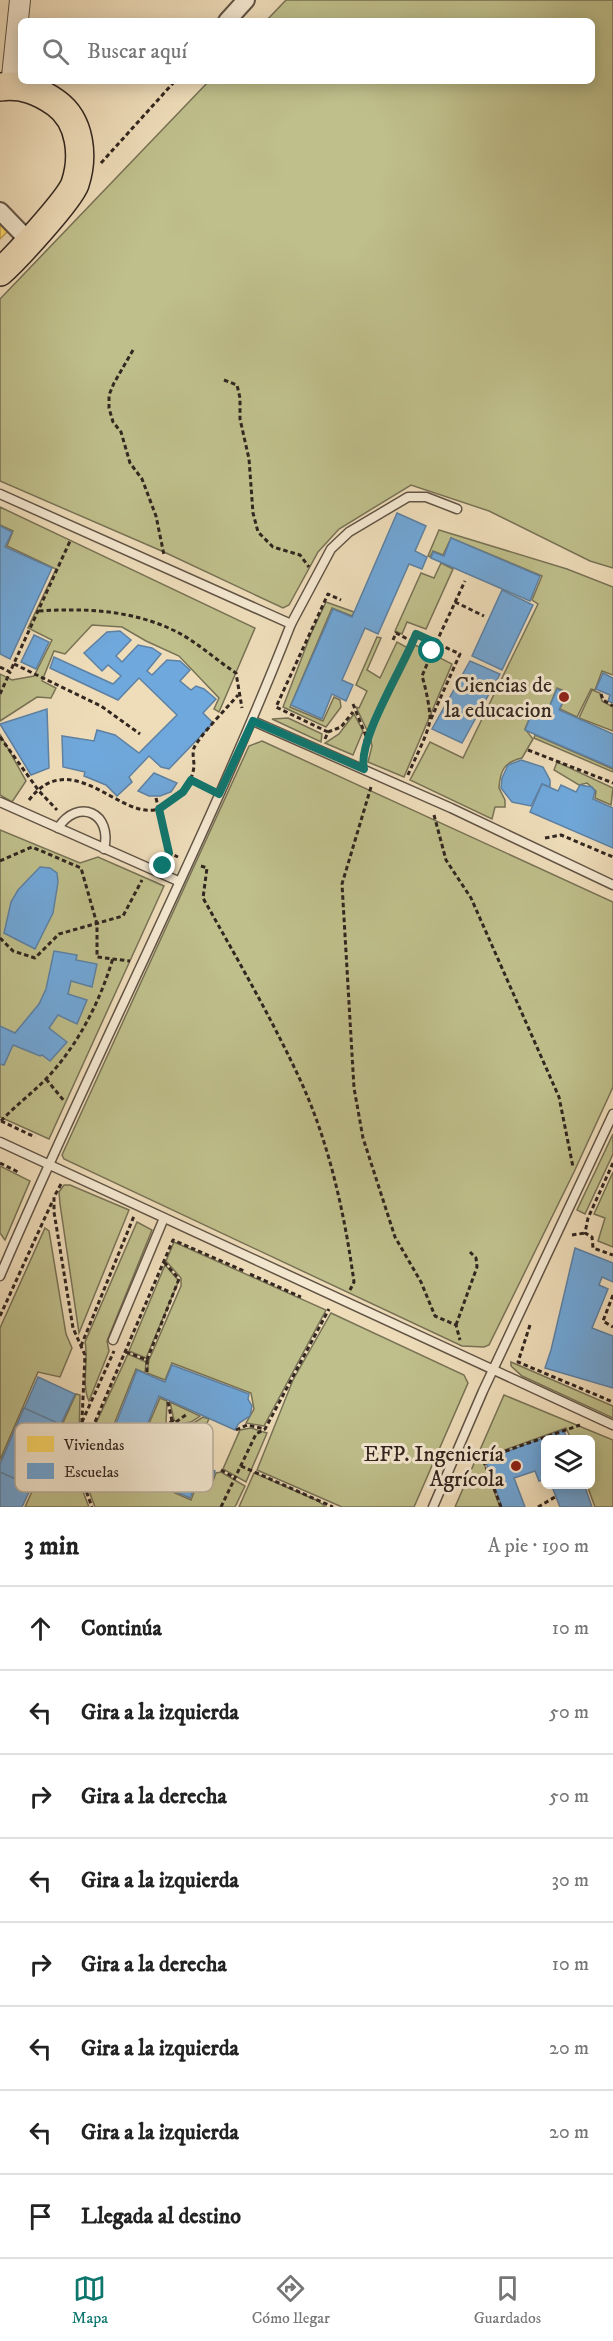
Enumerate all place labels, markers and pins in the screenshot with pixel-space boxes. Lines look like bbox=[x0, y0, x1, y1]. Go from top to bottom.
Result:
place label: Ciencias de la educacion bbox=[444, 672, 552, 724]
marker: Ciencias de la educacion bbox=[557, 690, 571, 704]
place label: EFP. Ingeniería Agrícola bbox=[364, 1441, 505, 1493]
marker: EFP. Ingeniería Agrícola bbox=[509, 1459, 523, 1473]

